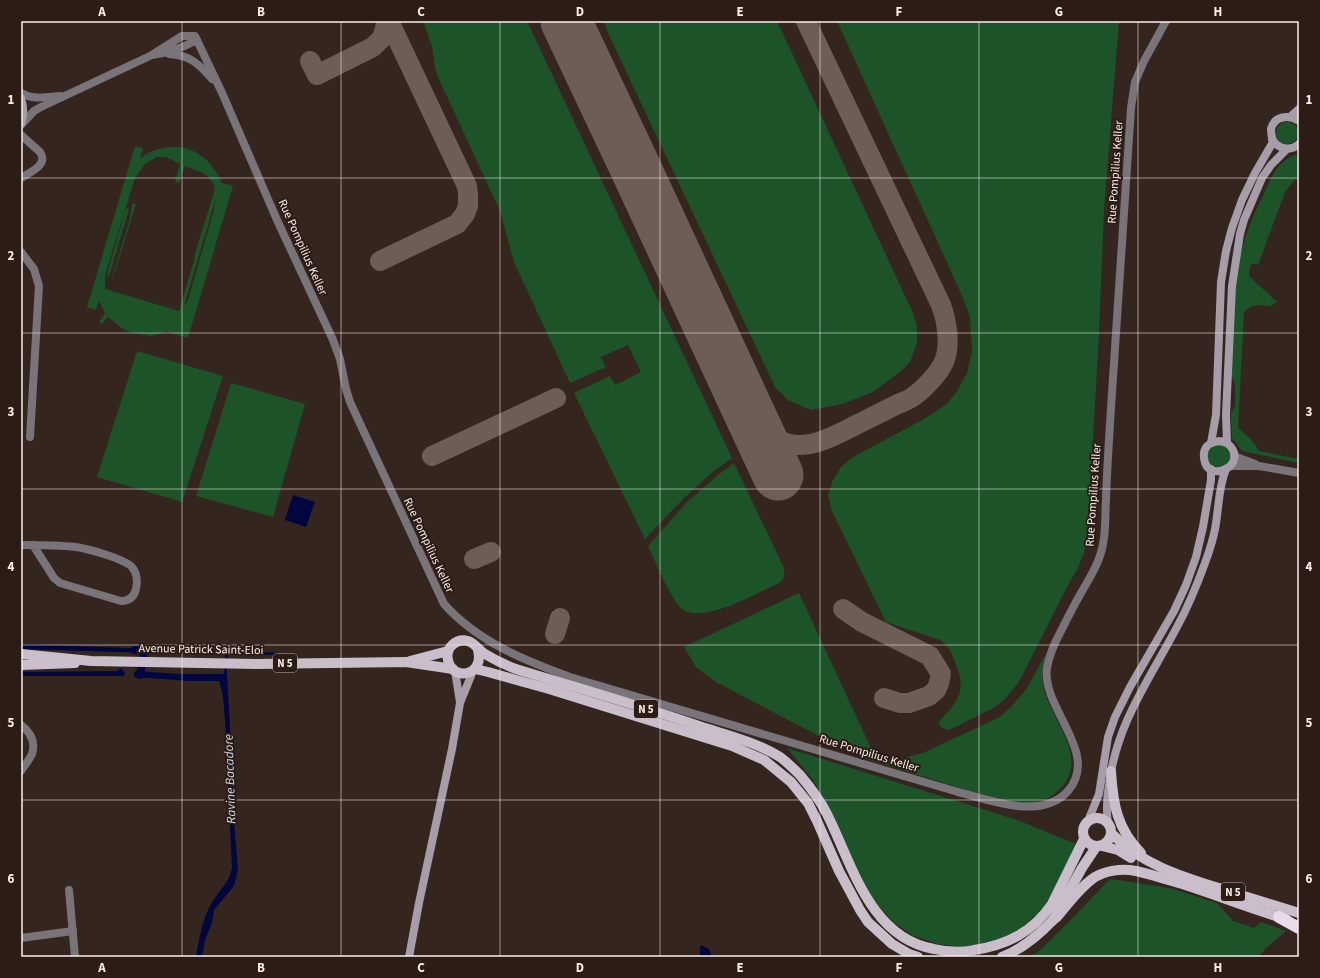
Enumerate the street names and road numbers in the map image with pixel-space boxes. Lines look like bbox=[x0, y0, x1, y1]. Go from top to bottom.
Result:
street label: Rue Pompilius Keller bbox=[1103, 119, 1128, 224]
street label: Rue Pompilius Keller bbox=[274, 197, 332, 299]
street label: Rue Pompilius Keller bbox=[1081, 442, 1106, 547]
street label: Rue Pompilius Keller bbox=[399, 495, 458, 596]
street label: Avenue Patrick Saint-Eloi bbox=[138, 640, 264, 659]
road number: N 5 bbox=[273, 654, 297, 672]
road number: N 5 bbox=[634, 700, 658, 718]
street label: Rue Pompilius Keller bbox=[817, 730, 922, 777]
road number: N 5 bbox=[1221, 883, 1245, 901]

